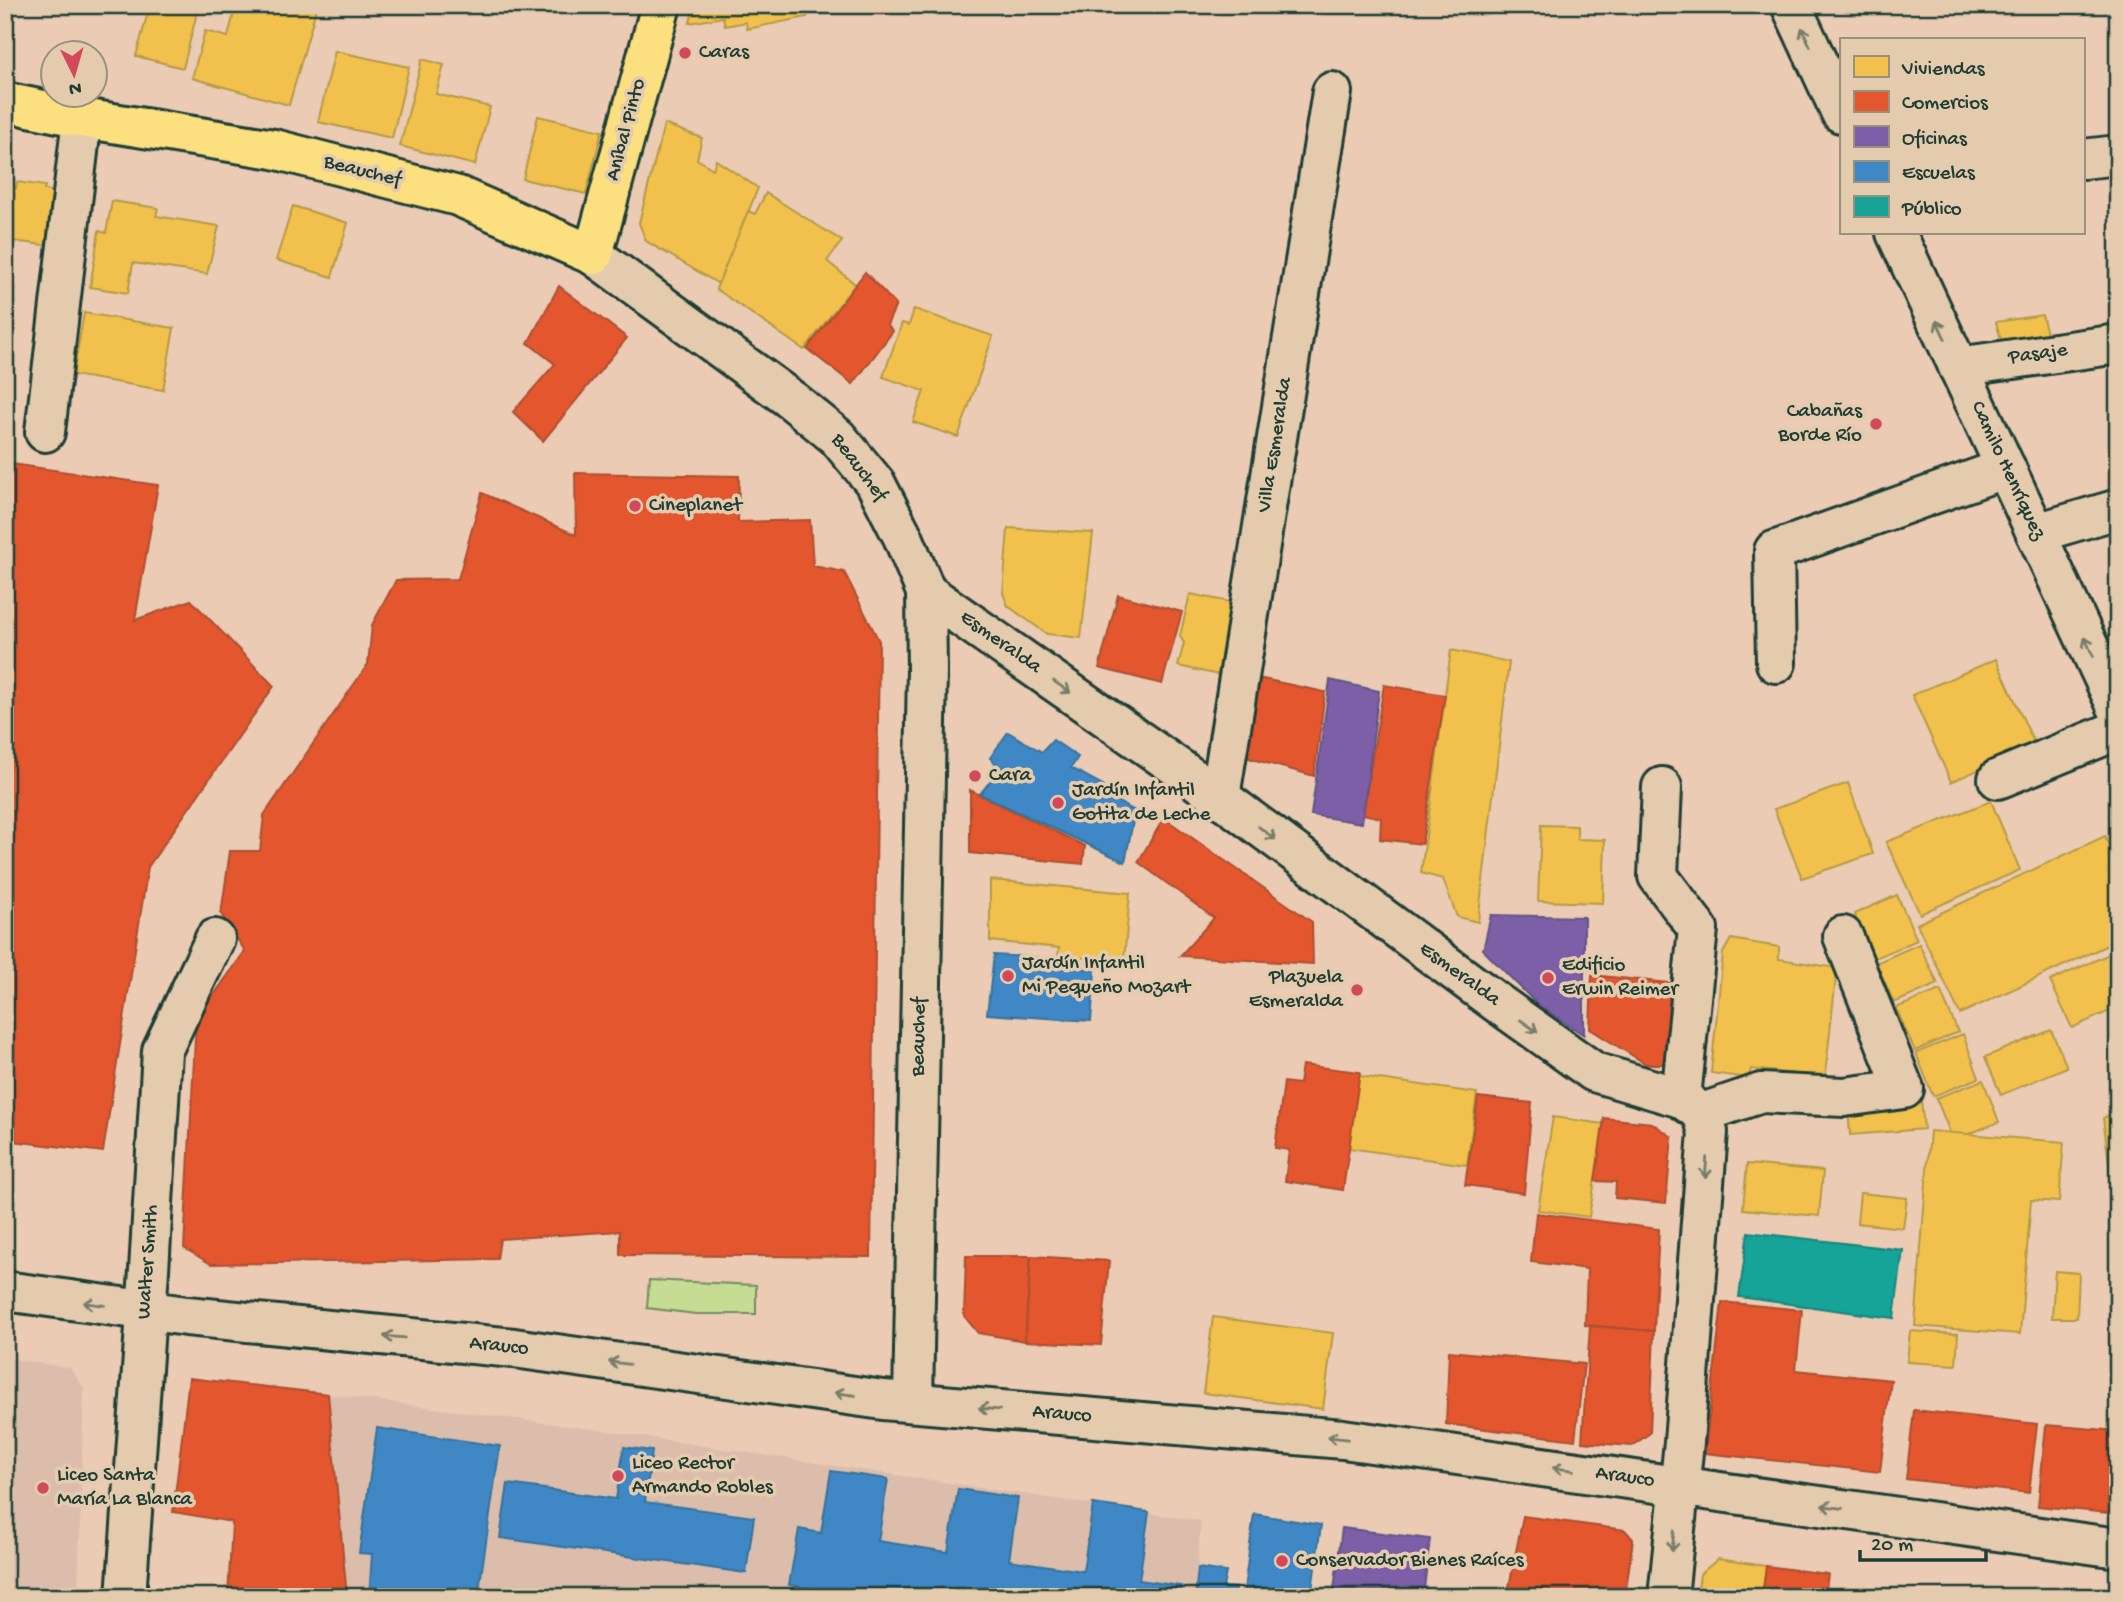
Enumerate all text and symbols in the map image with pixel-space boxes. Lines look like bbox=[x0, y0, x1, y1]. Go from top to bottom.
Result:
one-way arrow bbox=[1799, 27, 1812, 48]
north arrow bbox=[38, 38, 108, 108]
legend bbox=[1840, 38, 2084, 234]
place label: Caras bbox=[699, 41, 750, 66]
marker: Caras bbox=[677, 45, 693, 61]
text: Viviendas bbox=[1901, 58, 1986, 83]
text: N bbox=[68, 75, 82, 99]
street label: Aníbal Pinto bbox=[601, 76, 653, 184]
text: Comercios bbox=[1902, 92, 1989, 117]
text: Oficinas bbox=[1902, 128, 1968, 153]
street label: Beauchef bbox=[320, 150, 405, 194]
text: Escuelas bbox=[1902, 162, 1976, 187]
text: Público bbox=[1901, 198, 1962, 223]
one-way arrow bbox=[1934, 320, 1947, 341]
street label: Pasaje bbox=[2006, 338, 2070, 372]
street label: Villa Esmeralda bbox=[1253, 374, 1299, 515]
street label: Camilo Henríquez bbox=[1964, 398, 2050, 545]
place label: Cabañas Borde Río bbox=[1777, 400, 1863, 449]
marker: Cabañas Borde Río bbox=[1868, 416, 1884, 432]
street label: Beauchef bbox=[824, 428, 893, 508]
place label: Cineplanet bbox=[649, 494, 744, 519]
marker: Cineplanet bbox=[627, 498, 643, 514]
street label: Esmeralda bbox=[954, 606, 1047, 681]
one-way arrow bbox=[2082, 637, 2095, 658]
one-way arrow bbox=[1052, 680, 1071, 694]
place label: Cara bbox=[989, 764, 1032, 789]
marker: Cara bbox=[967, 768, 983, 784]
place label: Jardín Infantil Gotita de Leche bbox=[1072, 779, 1212, 828]
marker: Jardín Infantil Gotita de Leche bbox=[1050, 795, 1066, 811]
one-way arrow bbox=[1258, 825, 1276, 840]
street label: Esmeralda bbox=[1414, 937, 1506, 1014]
place label: Jardín Infantil Mi Pequeño Mozart bbox=[1022, 952, 1192, 1001]
place label: Edificio Erwin Reimer bbox=[1562, 954, 1679, 1003]
place label: Plazuela Esmeralda bbox=[1249, 966, 1344, 1015]
marker: Jardín Infantil Mi Pequeño Mozart bbox=[1000, 968, 1016, 984]
marker: Edificio Erwin Reimer bbox=[1540, 970, 1556, 986]
marker: Plazuela Esmeralda bbox=[1349, 982, 1365, 998]
street label: Beauchef bbox=[907, 996, 933, 1078]
one-way arrow bbox=[1519, 1019, 1538, 1033]
one-way arrow bbox=[1699, 1156, 1712, 1179]
street label: Walter Smith bbox=[133, 1204, 165, 1320]
one-way arrow bbox=[84, 1297, 106, 1310]
one-way arrow bbox=[383, 1330, 405, 1343]
street label: Arauco bbox=[468, 1331, 530, 1363]
one-way arrow bbox=[609, 1356, 631, 1369]
one-way arrow bbox=[834, 1387, 857, 1400]
street label: Arauco bbox=[1031, 1400, 1093, 1430]
one-way arrow bbox=[978, 1402, 1001, 1415]
one-way arrow bbox=[1327, 1432, 1350, 1445]
place label: Liceo Rector Armando Robles bbox=[632, 1452, 774, 1501]
street label: Arauco bbox=[1594, 1461, 1656, 1495]
one-way arrow bbox=[1552, 1462, 1575, 1475]
place label: Liceo Santa María La Blanca bbox=[57, 1464, 193, 1513]
marker: Liceo Rector Armando Robles bbox=[610, 1468, 626, 1484]
marker: Liceo Santa María La Blanca bbox=[35, 1480, 51, 1496]
one-way arrow bbox=[1821, 1501, 1844, 1514]
scale bar bbox=[1860, 1518, 1986, 1562]
one-way arrow bbox=[1667, 1529, 1680, 1552]
text: 20 m bbox=[1871, 1534, 1913, 1559]
place label: Conservador Bienes Raíces bbox=[1296, 1549, 1525, 1574]
marker: Conservador Bienes Raíces bbox=[1274, 1553, 1290, 1569]

